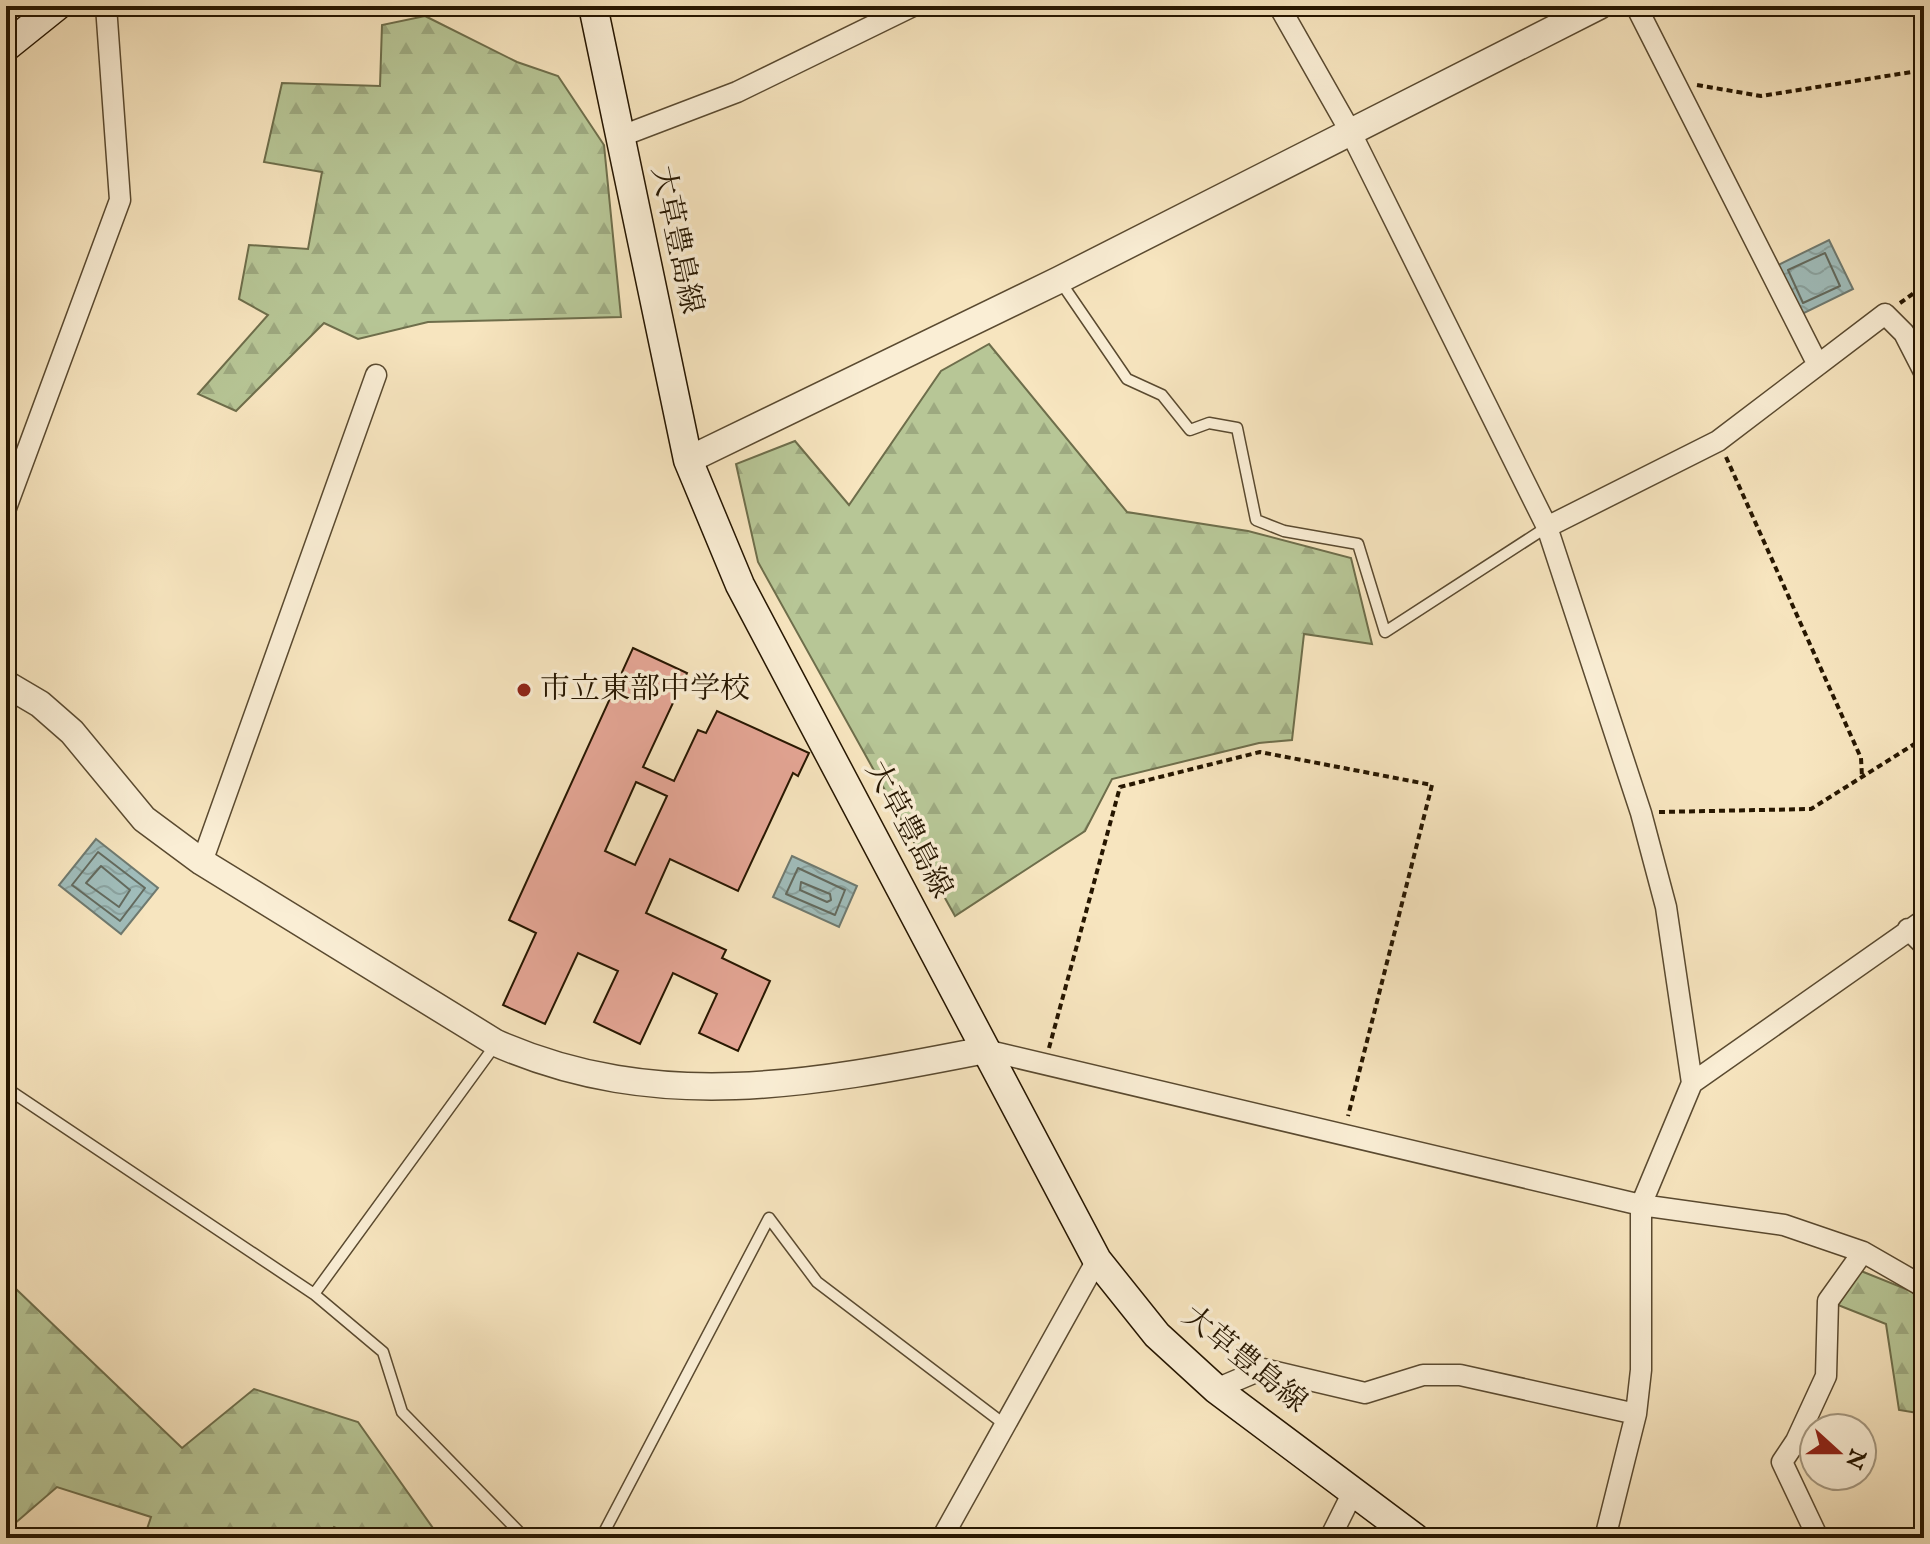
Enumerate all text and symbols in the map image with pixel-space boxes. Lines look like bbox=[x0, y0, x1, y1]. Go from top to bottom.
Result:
street label: 大草豊島線 bbox=[642, 163, 710, 317]
place label: 市立東部中学校 bbox=[540, 671, 750, 709]
marker: 市立東部中学校 bbox=[515, 681, 533, 699]
street label: 大草豊島線 bbox=[856, 755, 960, 905]
street label: 大草豊島線 bbox=[1174, 1298, 1314, 1422]
north arrow bbox=[1798, 1412, 1878, 1492]
text: N bbox=[1838, 1444, 1872, 1472]

